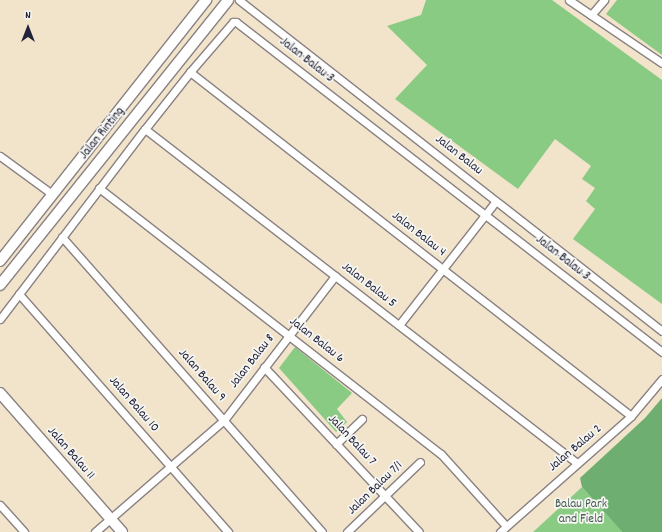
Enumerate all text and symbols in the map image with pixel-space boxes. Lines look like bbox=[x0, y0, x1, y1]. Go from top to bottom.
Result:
north arrow bbox=[8, 8, 48, 48]
text: N bbox=[25, 8, 31, 24]
street label: Jalan Balau 3 bbox=[276, 35, 336, 87]
street label: Jalan Rinting bbox=[77, 105, 129, 163]
street label: Jalan Balau bbox=[431, 133, 485, 179]
street label: Jalan Balau 4 bbox=[388, 209, 448, 261]
street label: Jalan Balau 3 bbox=[532, 233, 592, 285]
street label: Jalan Balau 5 bbox=[338, 260, 398, 312]
street label: Jalan Balau 6 bbox=[285, 315, 347, 367]
street label: Jalan Balau 8 bbox=[227, 332, 279, 392]
street label: Jalan Balau 9 bbox=[174, 346, 228, 406]
street label: Jalan Balau 10 bbox=[104, 374, 162, 436]
street label: Jalan Balau 7 bbox=[323, 412, 379, 470]
street label: Jalan Balau 2 bbox=[546, 422, 606, 476]
street label: Jalan Balau 11 bbox=[43, 424, 97, 484]
street label: Jalan Balau 7/1 bbox=[345, 459, 407, 519]
park label: Balau Park and Field bbox=[555, 498, 607, 529]

